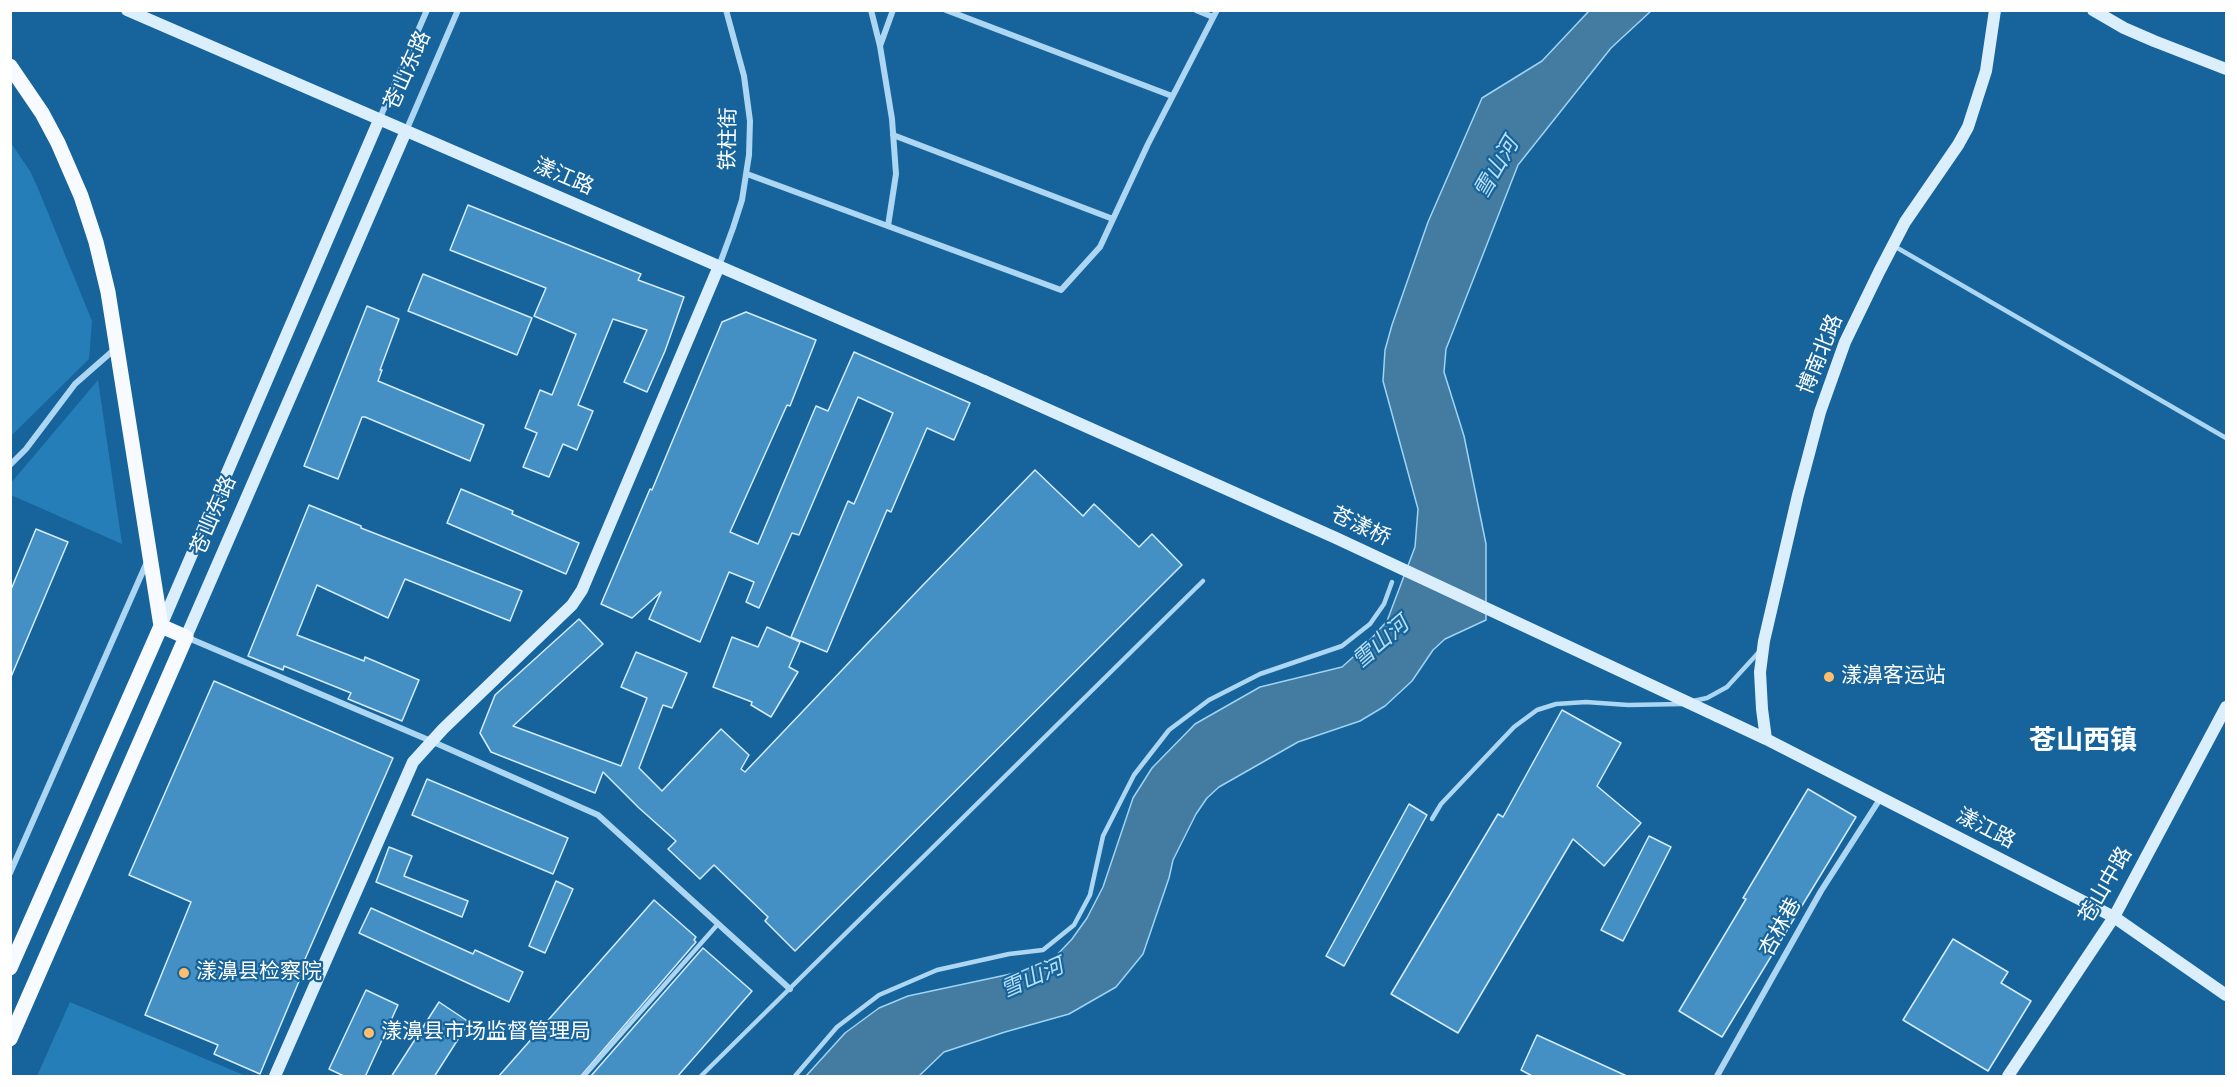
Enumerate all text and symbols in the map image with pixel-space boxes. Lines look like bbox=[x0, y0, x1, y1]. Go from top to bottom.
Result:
street label: 苍山东路 bbox=[380, 28, 438, 114]
street label: 铁柱街 bbox=[717, 107, 743, 171]
water label: 雪山河 bbox=[1470, 134, 1526, 204]
street label: 漾江路 bbox=[529, 154, 597, 202]
street label: 博南北路 bbox=[1795, 311, 1849, 399]
street label: 苍山东路 bbox=[187, 472, 243, 560]
street label: 苍漾桥 bbox=[1326, 503, 1394, 553]
water label: 雪山河 bbox=[1348, 612, 1416, 676]
place label: 漾濞客运站 bbox=[1841, 664, 1946, 690]
marker: 漾濞客运站 bbox=[1822, 670, 1836, 684]
district label: 苍山西镇 bbox=[2029, 727, 2137, 759]
street label: 漾江路 bbox=[1951, 804, 2019, 856]
street label: 苍山中路 bbox=[2075, 843, 2139, 929]
street label: 杏林巷 bbox=[1756, 894, 1808, 962]
water label: 雪山河 bbox=[997, 955, 1069, 1005]
place label: 漾濞县检察院 bbox=[196, 960, 322, 986]
marker: 漾濞县检察院 bbox=[177, 966, 191, 980]
place label: 漾濞县市场监督管理局 bbox=[381, 1020, 591, 1046]
marker: 漾濞县市场监督管理局 bbox=[362, 1026, 376, 1040]

